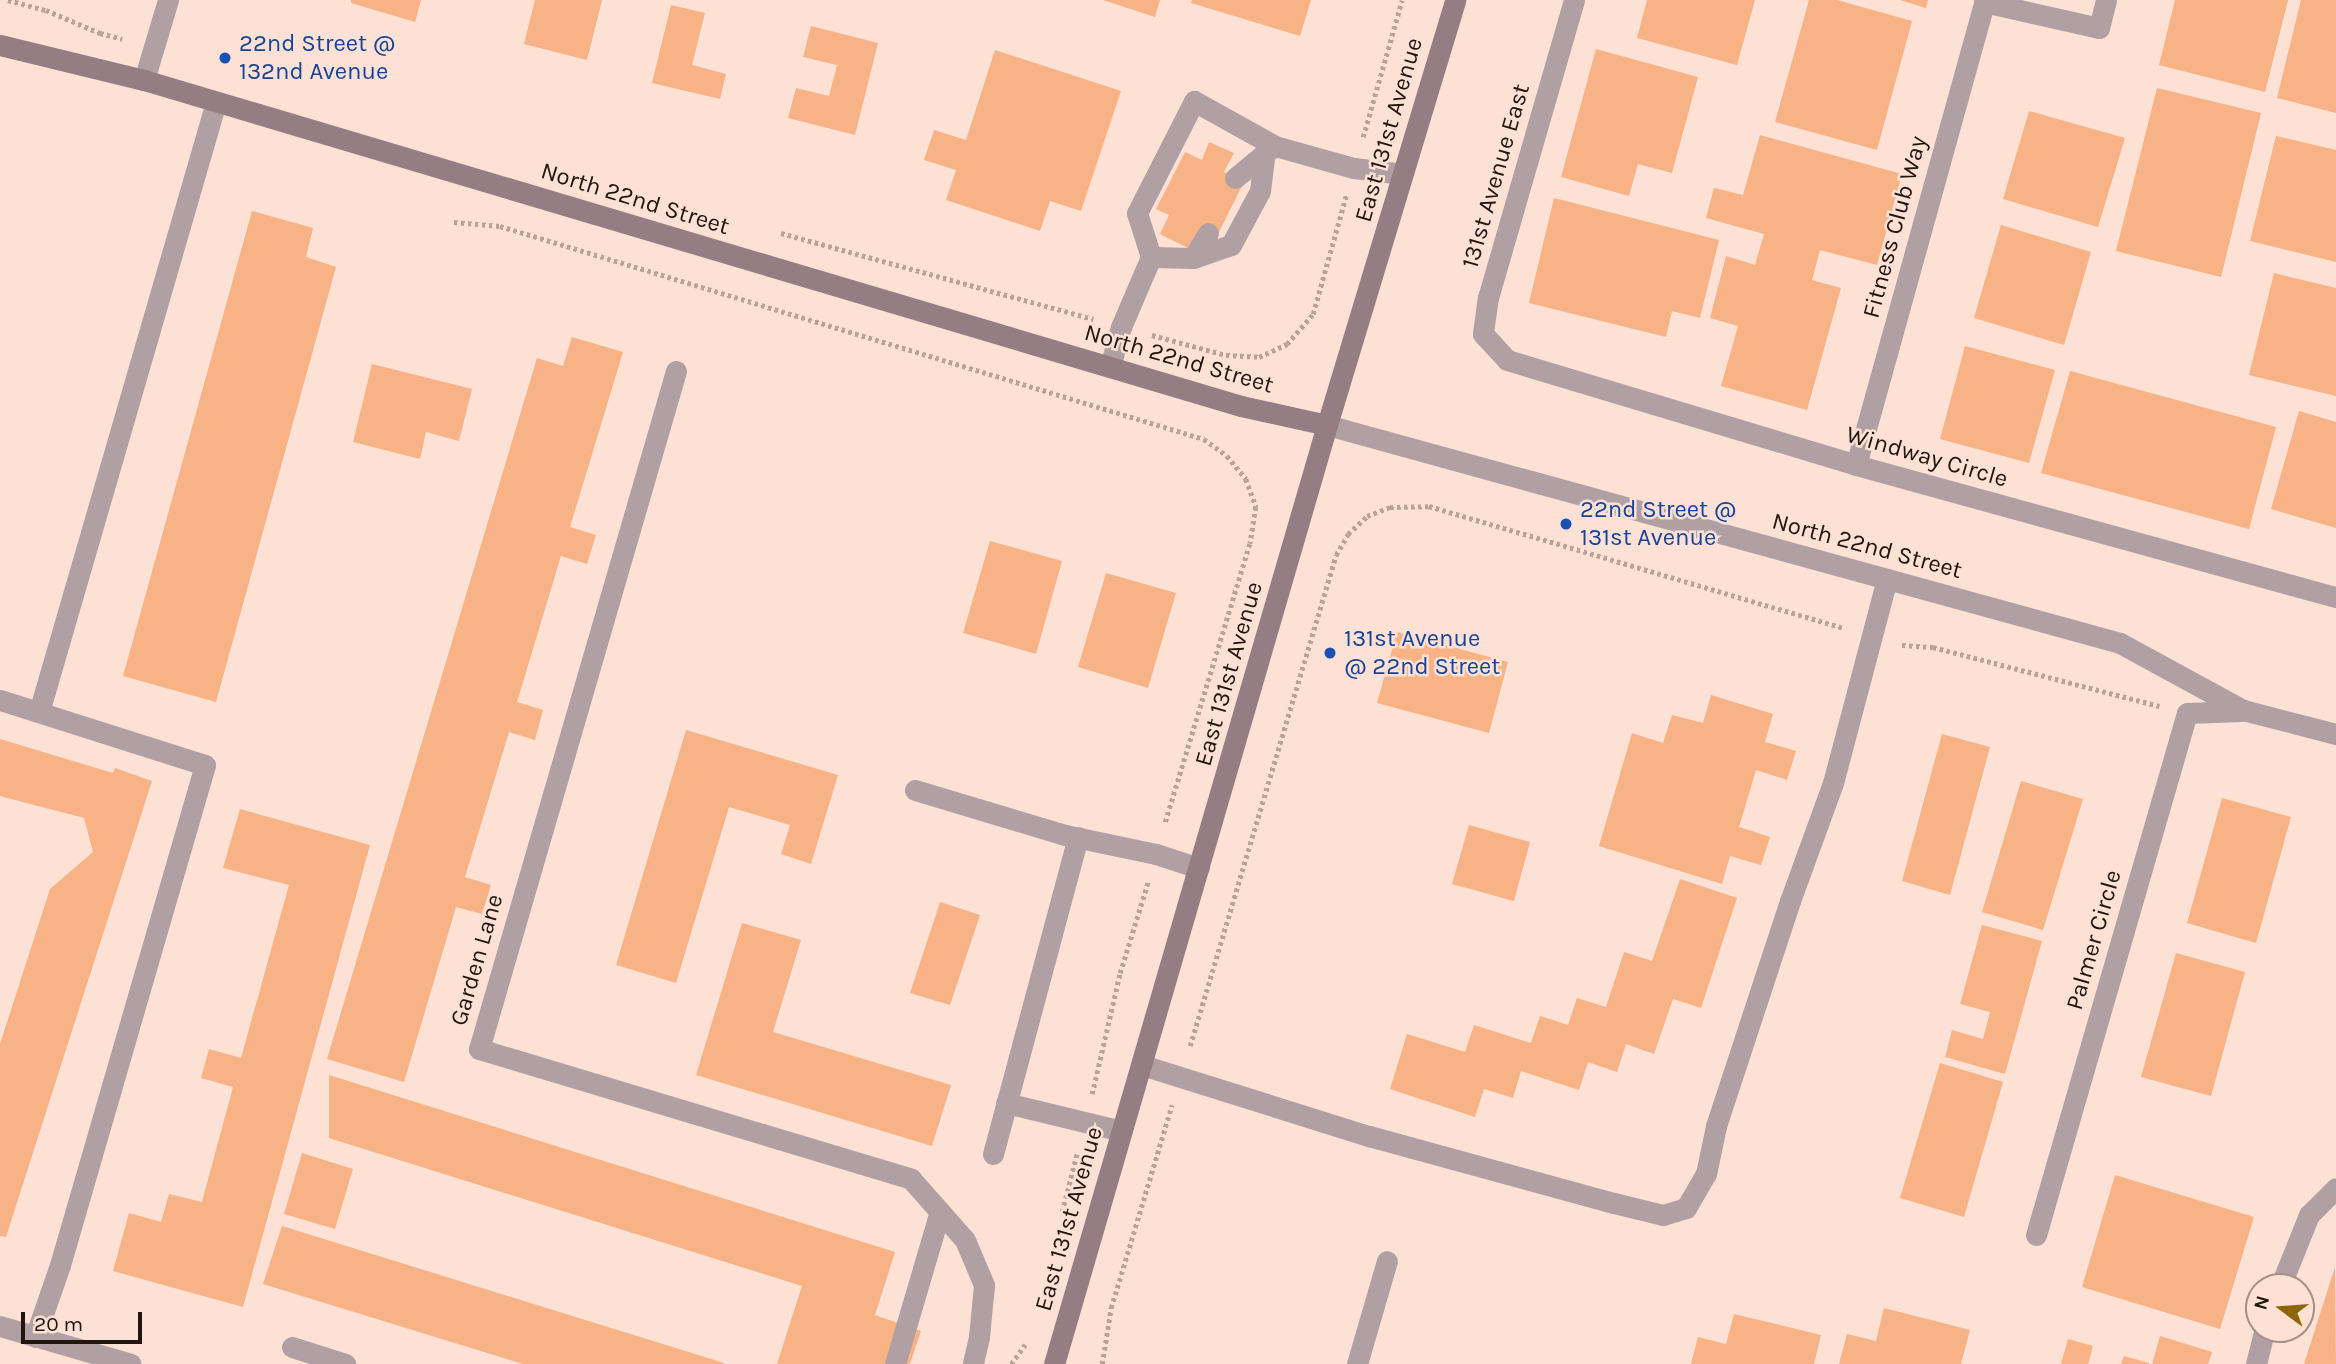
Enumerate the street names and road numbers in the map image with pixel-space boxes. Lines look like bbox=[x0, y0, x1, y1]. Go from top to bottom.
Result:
street label: East 131st Avenue bbox=[1349, 35, 1429, 225]
street label: 131st Avenue East bbox=[1456, 81, 1536, 271]
street label: Fitness Club Way bbox=[1857, 133, 1933, 321]
street label: North 22nd Street bbox=[537, 157, 733, 241]
street label: North 22nd Street bbox=[1081, 318, 1277, 400]
street label: Windway Circle bbox=[1843, 420, 2011, 494]
street label: North 22nd Street bbox=[1769, 507, 1965, 585]
street label: East 131st Avenue bbox=[1189, 579, 1269, 769]
street label: Palmer Circle bbox=[2060, 867, 2128, 1013]
street label: Garden Lane bbox=[445, 891, 509, 1029]
street label: East 131st Avenue bbox=[1029, 1124, 1109, 1314]

